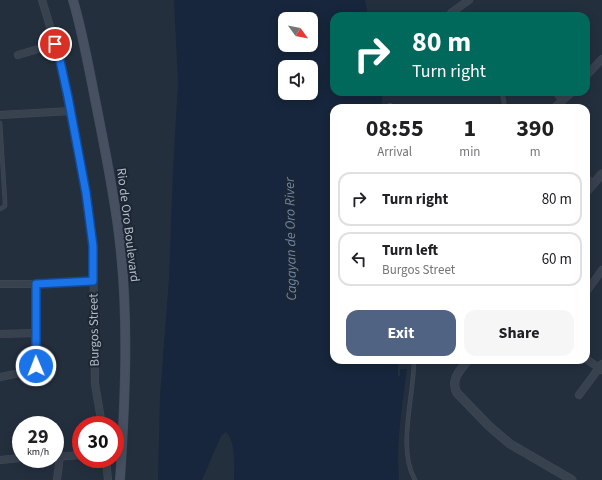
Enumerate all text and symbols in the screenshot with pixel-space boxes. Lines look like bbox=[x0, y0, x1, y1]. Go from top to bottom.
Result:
north arrow bbox=[278, 12, 318, 52]
map controls bbox=[278, 12, 318, 100]
text: 80 m bbox=[412, 22, 471, 62]
pin bbox=[38, 27, 72, 61]
icon: right bbox=[346, 28, 398, 80]
icon: arrive bbox=[44, 33, 66, 55]
text: Turn right bbox=[412, 59, 486, 84]
button: sound bbox=[278, 60, 318, 100]
text: 08:55 bbox=[366, 111, 424, 146]
text: 1 bbox=[464, 111, 476, 146]
text: 390 bbox=[516, 111, 554, 146]
text: Arrival bbox=[377, 143, 412, 161]
text: min bbox=[459, 143, 480, 161]
text: m bbox=[530, 143, 541, 161]
street label: Rio de Oro Boulevard bbox=[112, 167, 144, 283]
water label: Cagayan de Oro River bbox=[280, 176, 302, 301]
icon: right bbox=[348, 188, 370, 210]
text: Turn right bbox=[382, 189, 448, 210]
text: 80 m bbox=[542, 189, 572, 210]
text: Turn left bbox=[382, 240, 438, 261]
icon: left bbox=[348, 248, 370, 270]
text: 60 m bbox=[542, 249, 572, 270]
text: Burgos Street bbox=[382, 261, 455, 279]
street label: Burgos Street bbox=[84, 293, 104, 367]
button: Exit bbox=[346, 310, 456, 356]
button: Share bbox=[464, 310, 574, 356]
position arrow bbox=[15, 345, 57, 387]
speed limit sign: 30 bbox=[72, 416, 124, 468]
text: 29 bbox=[27, 423, 49, 451]
text: km/h bbox=[27, 445, 49, 459]

